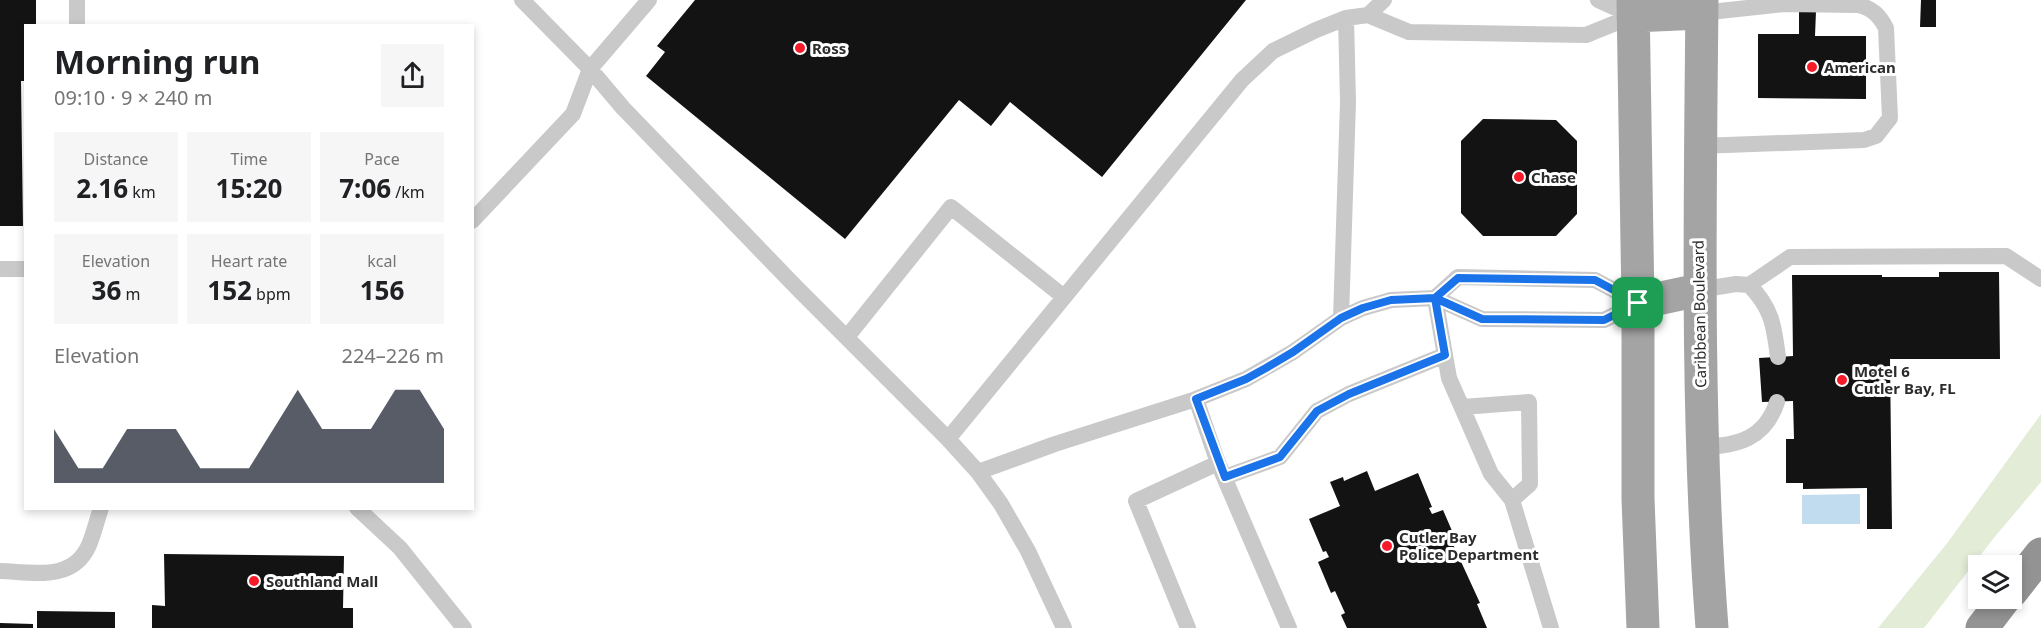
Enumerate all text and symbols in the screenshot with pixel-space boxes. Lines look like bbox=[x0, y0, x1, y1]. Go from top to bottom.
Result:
place label: Ross bbox=[812, 38, 846, 58]
text: Morning run bbox=[54, 39, 260, 84]
marker: Ross bbox=[793, 41, 807, 55]
button: share bbox=[381, 44, 444, 107]
place label: American bbox=[1824, 57, 1896, 77]
marker: American bbox=[1805, 60, 1819, 74]
text: 09:10 · 9 × 240 m bbox=[54, 84, 212, 111]
text: Distance bbox=[84, 148, 148, 170]
text: Time bbox=[230, 148, 268, 170]
text: Pace bbox=[364, 148, 400, 170]
place label: Chase bbox=[1531, 167, 1576, 187]
text: 2.16 bbox=[76, 170, 128, 206]
text: 15:20 bbox=[216, 170, 282, 206]
text: 7:06 bbox=[339, 170, 391, 206]
marker: Chase bbox=[1512, 170, 1526, 184]
text: km bbox=[128, 181, 156, 203]
text: /km bbox=[391, 181, 425, 203]
street label: Caribbean Boulevard bbox=[1688, 240, 1710, 388]
text: Elevation bbox=[82, 250, 150, 272]
text: Heart rate bbox=[211, 250, 287, 272]
text: kcal bbox=[367, 250, 397, 272]
text: 36 bbox=[92, 272, 121, 308]
text: 152 bbox=[207, 272, 252, 308]
text: 156 bbox=[360, 272, 404, 308]
pin bbox=[1612, 277, 1663, 328]
text: m bbox=[121, 283, 140, 305]
text: bpm bbox=[252, 283, 291, 305]
icon: arrive bbox=[1621, 286, 1654, 319]
text: Elevation bbox=[54, 342, 139, 369]
text: 224–226 m bbox=[341, 342, 444, 369]
place label: Motel 6 Cutler Bay, FL bbox=[1854, 361, 1956, 398]
marker: Motel 6 Cutler Bay, FL bbox=[1835, 373, 1849, 387]
place label: Cutler Bay Police Department bbox=[1399, 527, 1539, 564]
marker: Cutler Bay Police Department bbox=[1380, 539, 1394, 553]
map controls bbox=[1968, 555, 2022, 609]
button: layers bbox=[1968, 555, 2022, 609]
place label: Southland Mall bbox=[266, 571, 378, 591]
marker: Southland Mall bbox=[247, 574, 261, 588]

